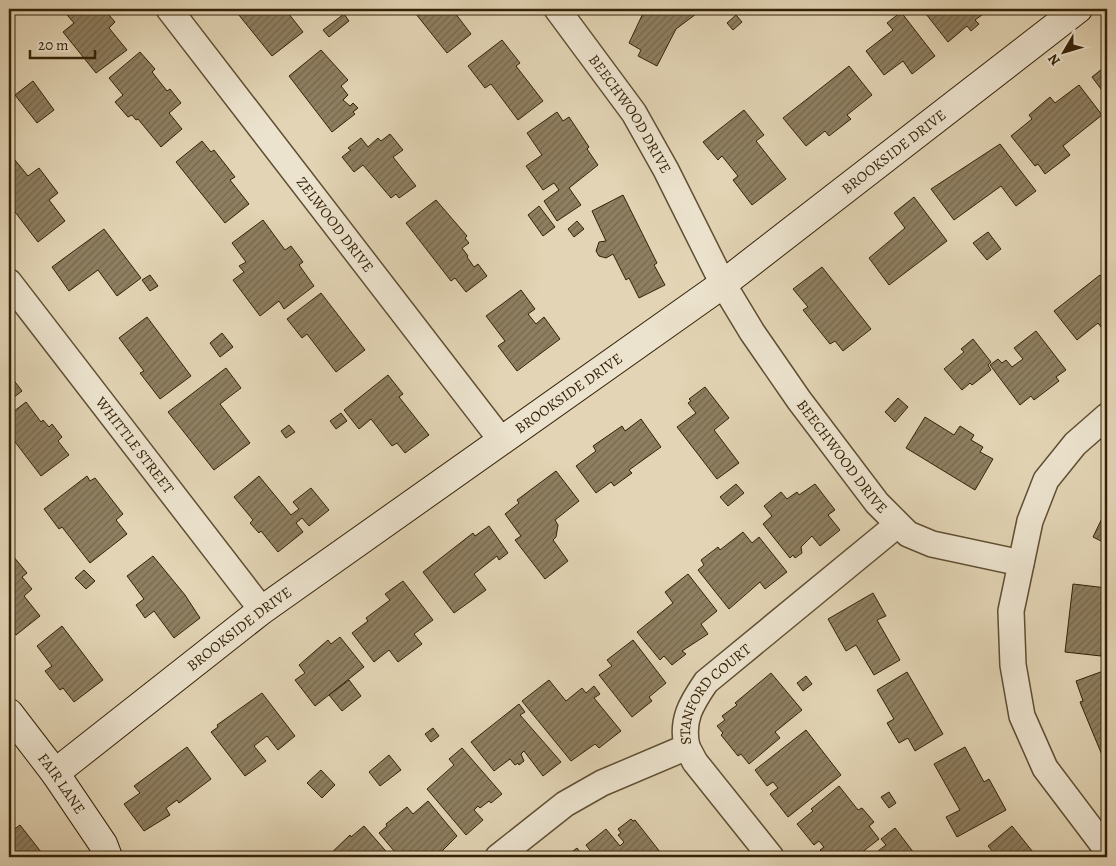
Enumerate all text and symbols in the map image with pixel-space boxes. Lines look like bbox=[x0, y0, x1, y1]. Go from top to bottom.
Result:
scale bar bbox=[30, 28, 95, 60]
north arrow bbox=[1038, 28, 1088, 78]
text: 20 m bbox=[38, 35, 69, 55]
street label: BEECHWOOD DRIVE bbox=[584, 50, 676, 177]
text: N bbox=[1044, 50, 1065, 70]
street label: BROOKSIDE DRIVE bbox=[837, 105, 950, 199]
street label: ZELWOOD DRIVE bbox=[292, 173, 378, 276]
street label: BROOKSIDE DRIVE bbox=[511, 348, 626, 438]
street label: WHITTLE STREET bbox=[90, 392, 179, 498]
street label: BEECHWOOD DRIVE bbox=[792, 396, 892, 518]
street label: BROOKSIDE DRIVE bbox=[183, 582, 296, 675]
street label: STANFORD COURT bbox=[675, 639, 756, 746]
street label: FAIR LANE bbox=[33, 749, 90, 818]

